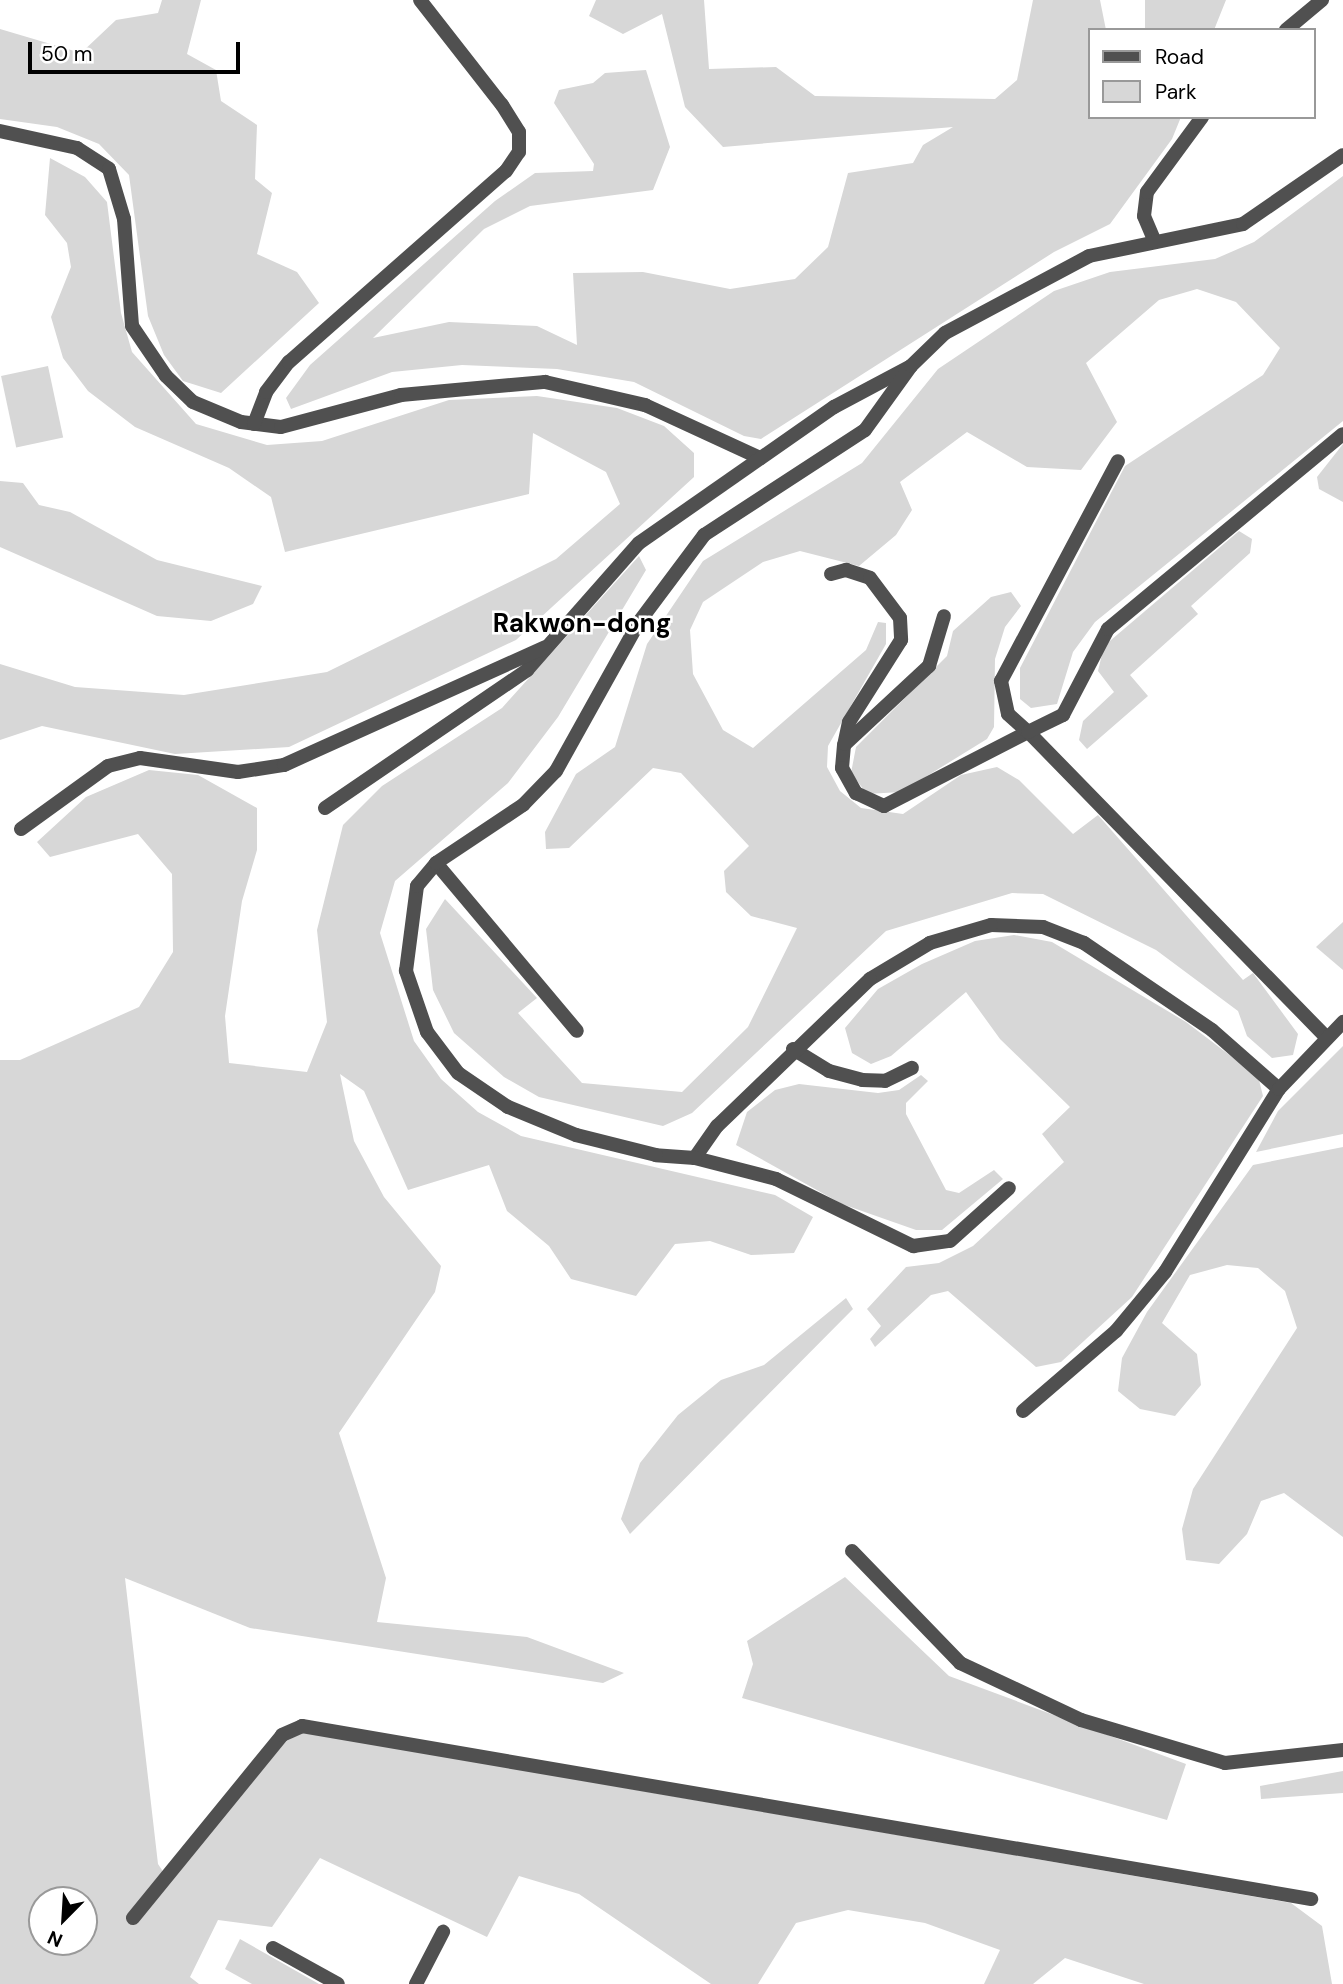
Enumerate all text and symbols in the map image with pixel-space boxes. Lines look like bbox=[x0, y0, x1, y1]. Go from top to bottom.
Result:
scale bar bbox=[32, 28, 243, 72]
legend bbox=[1088, 28, 1315, 119]
text: 50 m bbox=[41, 40, 92, 68]
text: Road bbox=[1155, 43, 1204, 71]
text: Park bbox=[1155, 78, 1196, 106]
district label: Rakwon-dong bbox=[493, 608, 671, 640]
north arrow bbox=[28, 1886, 98, 1956]
text: N bbox=[44, 1925, 66, 1953]

